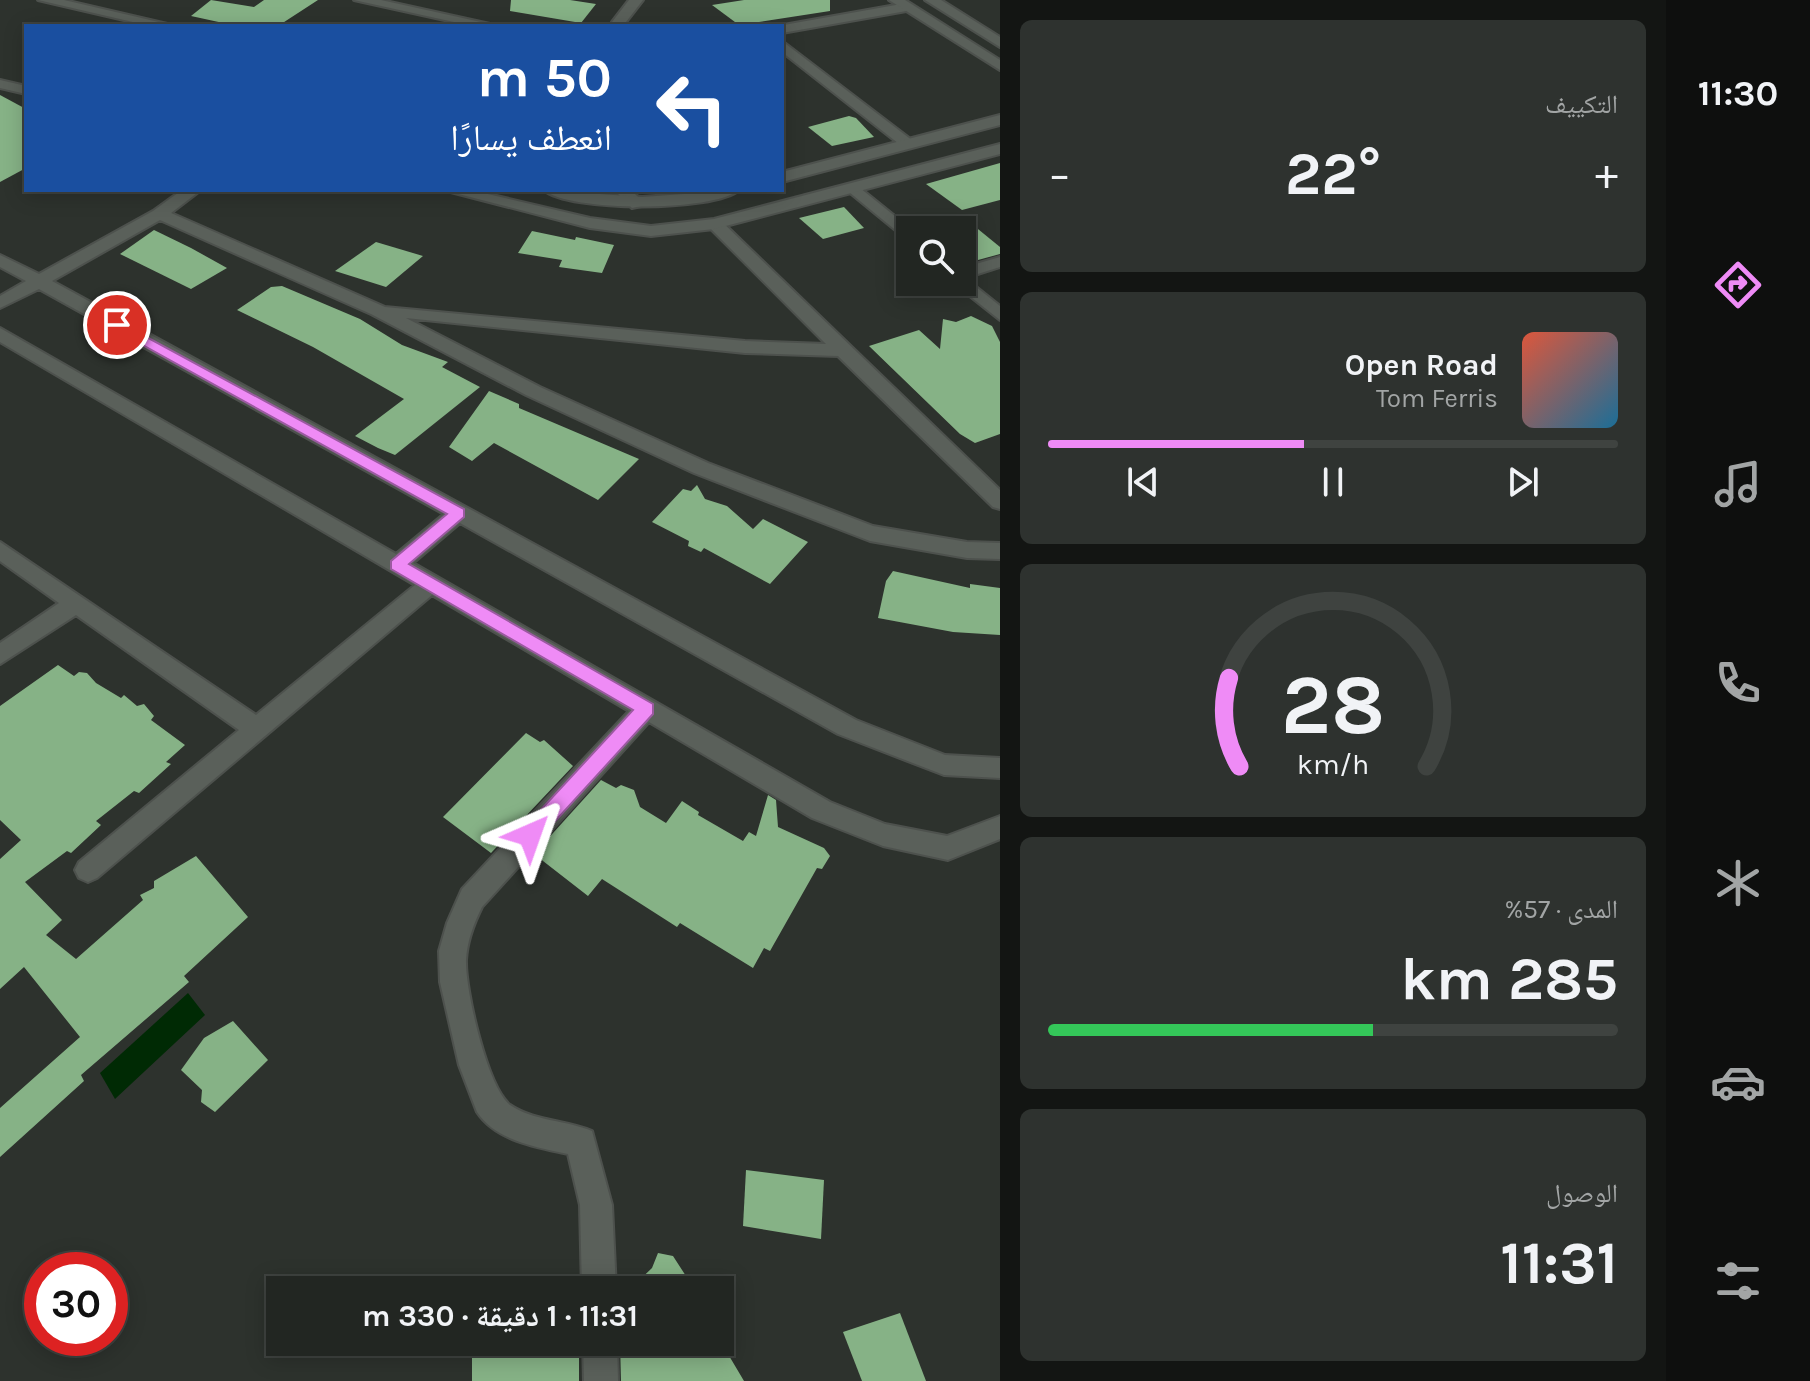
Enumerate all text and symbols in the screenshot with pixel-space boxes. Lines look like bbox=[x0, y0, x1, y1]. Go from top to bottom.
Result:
text: 50 m bbox=[477, 45, 612, 110]
icon: left bbox=[640, 56, 744, 160]
text: 11:30 bbox=[1698, 72, 1778, 114]
text: التكييف bbox=[1545, 89, 1618, 120]
text: انعطف يسارًا bbox=[450, 117, 612, 159]
text: 22° bbox=[1285, 139, 1381, 209]
text: − bbox=[1048, 149, 1071, 200]
text: + bbox=[1595, 149, 1618, 200]
map controls bbox=[896, 216, 976, 296]
button: search bbox=[896, 216, 976, 296]
icon: directions bbox=[1710, 257, 1766, 313]
pin bbox=[83, 291, 151, 359]
icon: arrive bbox=[95, 303, 139, 347]
text: Open Road bbox=[1345, 347, 1498, 383]
text: Tom Ferris bbox=[1376, 383, 1498, 414]
icon: music bbox=[1710, 456, 1766, 512]
icon: previous bbox=[1121, 460, 1165, 504]
icon: pause bbox=[1311, 460, 1355, 504]
icon: next bbox=[1501, 460, 1545, 504]
icon: phone bbox=[1710, 655, 1766, 711]
text: 28 bbox=[1281, 656, 1385, 753]
text: km/h bbox=[1297, 748, 1369, 781]
position arrow bbox=[488, 793, 572, 877]
icon: climate bbox=[1710, 855, 1766, 911]
text: المدى · 57% bbox=[1504, 894, 1618, 925]
text: 285 km bbox=[1400, 944, 1618, 1014]
icon: car bbox=[1710, 1054, 1766, 1110]
text: الوصول bbox=[1546, 1178, 1618, 1209]
text: 11:31 bbox=[1500, 1228, 1618, 1298]
speed limit sign: 30 bbox=[24, 1252, 128, 1356]
icon: filters bbox=[1710, 1253, 1766, 1309]
text: 11:31 · 1 دقيقة · 330 m bbox=[362, 1298, 638, 1334]

